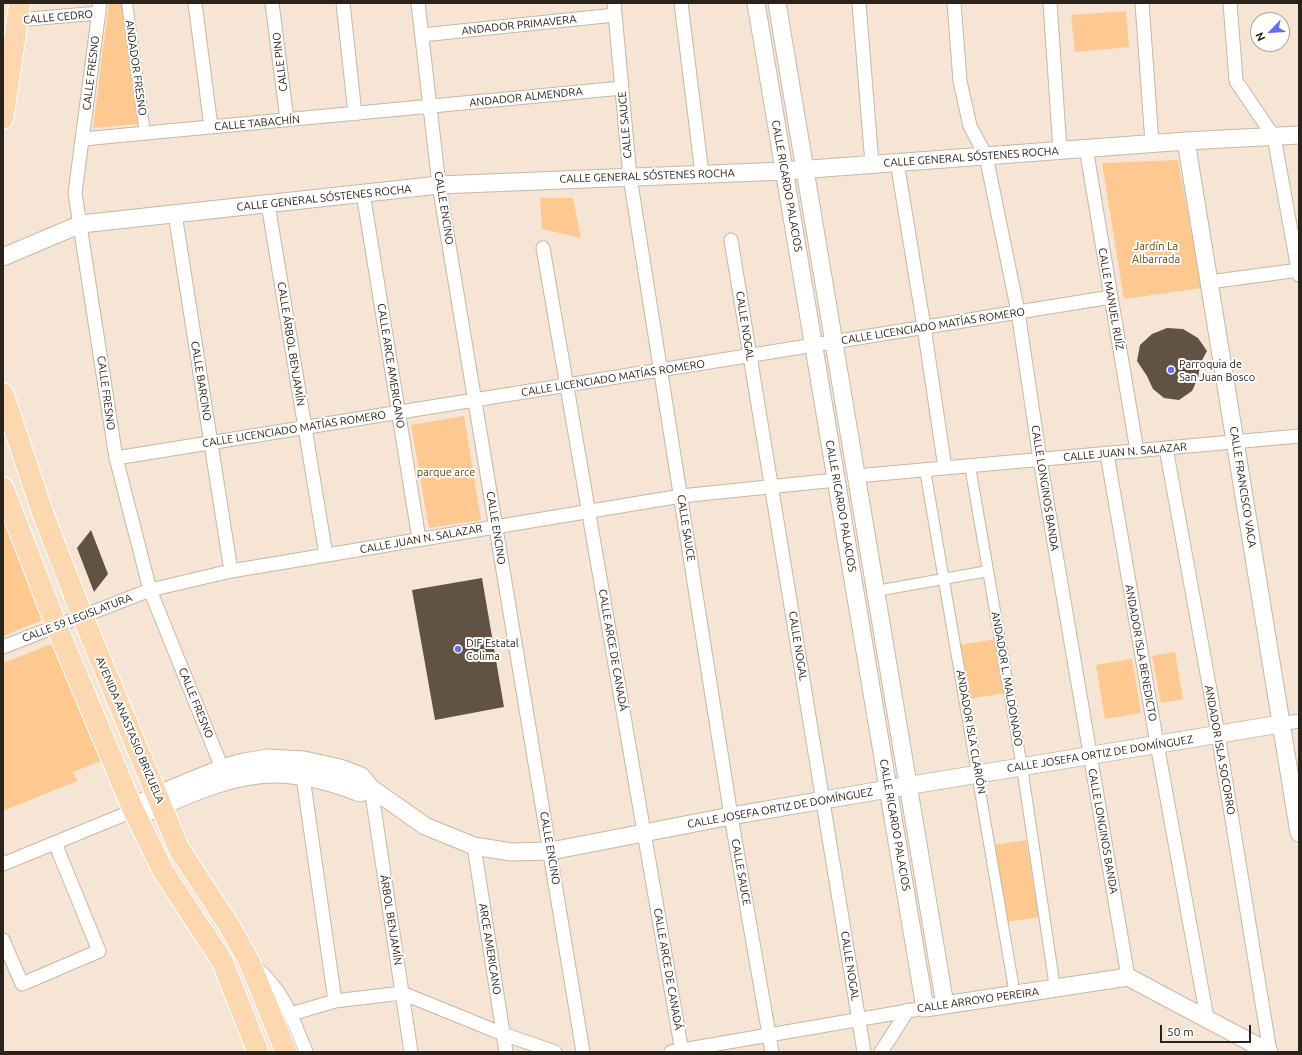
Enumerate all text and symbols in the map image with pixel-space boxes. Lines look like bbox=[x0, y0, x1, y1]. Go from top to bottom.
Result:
street label: CALLE CEDRO bbox=[23, 7, 93, 27]
street label: ANDADOR PRIMAVERA bbox=[461, 12, 577, 38]
north arrow bbox=[1250, 12, 1290, 52]
street label: ANDADOR FRESNO bbox=[123, 19, 149, 117]
text: N bbox=[1253, 30, 1267, 43]
street label: CALLE PINO bbox=[270, 32, 290, 92]
street label: CALLE FRESNO bbox=[80, 35, 102, 111]
street label: ANDADOR ALMENDRA bbox=[469, 84, 583, 110]
street label: CALLE SAUCE bbox=[615, 91, 635, 159]
street label: CALLE TABACHÍN bbox=[214, 113, 300, 133]
street label: CALLE RICARDO PALACIOS bbox=[769, 119, 805, 253]
street label: CALLE GENERAL SÓSTENES ROCHA bbox=[883, 144, 1059, 170]
street label: CALLE GENERAL SÓSTENES ROCHA bbox=[559, 166, 735, 186]
street label: CALLE ENCINO bbox=[432, 170, 456, 246]
street label: CALLE GENERAL SÓSTENES ROCHA bbox=[236, 182, 412, 214]
park label: Jardín La Albarrada bbox=[1132, 239, 1180, 265]
street label: CALLE MANUEL RUÍZ bbox=[1095, 247, 1127, 351]
street label: CALLE ÁRBOL BENJAMÍN bbox=[275, 281, 307, 407]
street label: CALLE NOGAL bbox=[733, 290, 757, 362]
street label: CALLE ARCE AMERICANO bbox=[375, 303, 407, 429]
street label: CALLE LICENCIADO MATÍAS ROMERO bbox=[840, 305, 1026, 347]
street label: CALLE BARCINO bbox=[188, 340, 214, 422]
street label: CALLE FRESNO bbox=[94, 355, 118, 431]
street label: CALLE LICENCIADO MATÍAS ROMERO bbox=[520, 357, 706, 399]
place label: Parroquia de San Juan Bosco bbox=[1179, 357, 1255, 383]
marker: Parroquia de San Juan Bosco bbox=[1166, 365, 1176, 375]
street label: CALLE LICENCIADO MATÍAS ROMERO bbox=[201, 408, 387, 450]
street label: CALLE LONGINOS BANDA bbox=[1029, 424, 1061, 552]
street label: CALLE FRANCISCO VACA bbox=[1227, 425, 1259, 549]
street label: CALLE RICARDO PALACIOS bbox=[823, 439, 859, 573]
street label: CALLE JUAN N. SALAZAR bbox=[1063, 440, 1187, 464]
park label: parque arce bbox=[417, 465, 475, 479]
street label: CALLE ENCINO bbox=[484, 490, 508, 566]
street label: CALLE SAUCE bbox=[674, 494, 698, 562]
street label: CALLE JUAN N. SALAZAR bbox=[359, 522, 483, 556]
street label: ANDADOR ISLA BENEDICTO bbox=[1122, 584, 1160, 722]
street label: CALLE ARCE DE CANADÁ bbox=[596, 588, 630, 712]
street label: CALLE 59 LEGISLATURA bbox=[20, 591, 134, 645]
street label: CALLE NOGAL bbox=[786, 610, 810, 682]
street label: ANDADOR L. MALDONADO bbox=[989, 611, 1025, 747]
place label: DIF Estatal Colima bbox=[466, 636, 519, 662]
marker: DIF Estatal Colima bbox=[453, 644, 463, 654]
street label: AVENIDA ANASTASIO BRIZUELA bbox=[93, 655, 167, 805]
street label: CALLE FRESNO bbox=[176, 666, 216, 740]
street label: ANDADOR ISLA CLARIÓN bbox=[954, 669, 988, 795]
street label: ANDADOR ISLA SOCORRO bbox=[1202, 684, 1238, 816]
street label: CALLE JOSEFA ORTIZ DE DOMÍNGUEZ bbox=[1006, 733, 1194, 775]
street label: CALLE RICARDO PALACIOS bbox=[877, 758, 913, 892]
street label: CALLE LONGINOS BANDA bbox=[1085, 767, 1121, 895]
street label: CALLE JOSEFA ORTIZ DE DOMÍNGUEZ bbox=[686, 785, 874, 831]
street label: CALLE ENCINO bbox=[537, 810, 563, 886]
street label: CALLE SAUCE bbox=[729, 838, 753, 906]
street label: ÁRBOL BENJAMÍN bbox=[377, 874, 405, 966]
street label: ARCE AMERICANO bbox=[476, 902, 504, 996]
street label: CALLE ARCE DE CANADÁ bbox=[651, 907, 685, 1031]
street label: CALLE NOGAL bbox=[838, 930, 862, 1002]
street label: CALLE ARROYO PEREIRA bbox=[916, 985, 1040, 1015]
scale bar bbox=[1162, 1017, 1253, 1043]
text: 50 m bbox=[1167, 1025, 1194, 1038]

